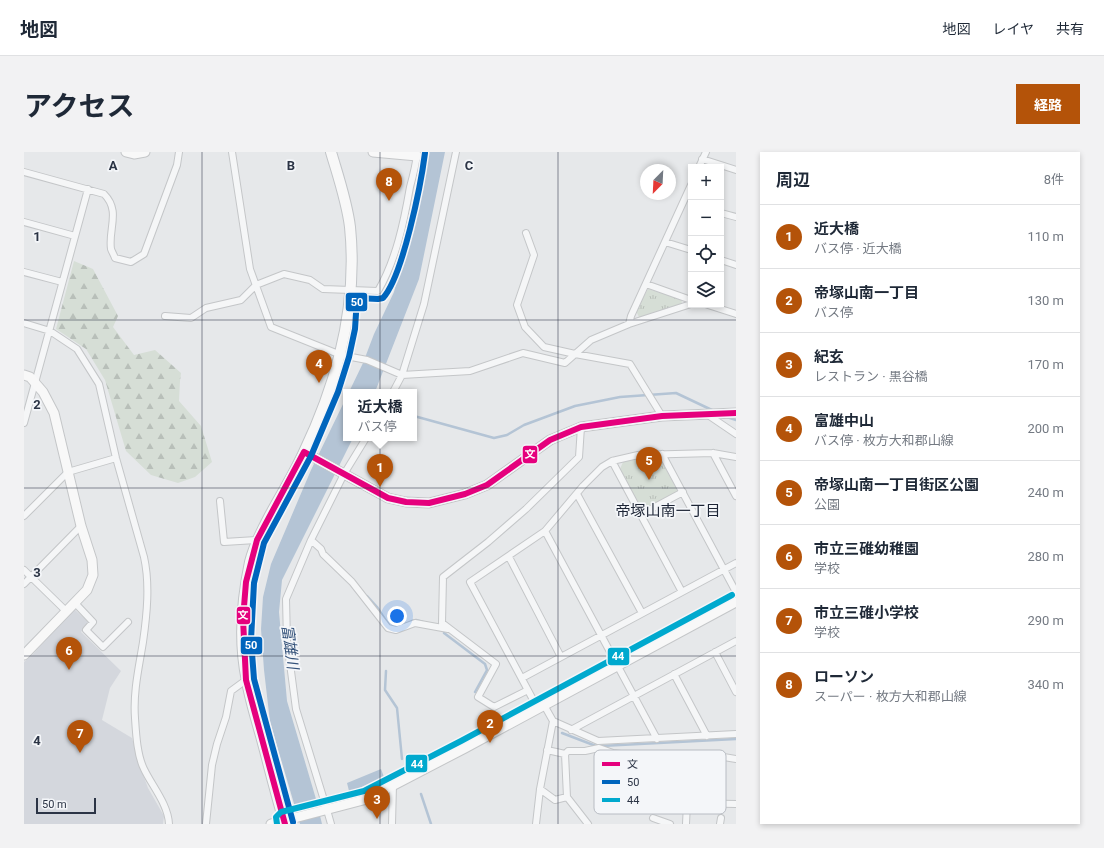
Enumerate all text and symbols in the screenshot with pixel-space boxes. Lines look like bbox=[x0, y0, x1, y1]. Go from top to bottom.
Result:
text: 地図 bbox=[20, 18, 58, 41]
text: 地図 bbox=[942, 21, 970, 37]
text: レイヤ bbox=[992, 21, 1034, 37]
text: 共有 bbox=[1056, 21, 1084, 37]
button: 経路 bbox=[1016, 84, 1080, 124]
text: アクセス bbox=[24, 90, 135, 123]
text: A bbox=[109, 158, 118, 173]
text: B bbox=[287, 158, 295, 173]
text: C bbox=[465, 158, 474, 173]
north arrow bbox=[640, 164, 676, 200]
map controls bbox=[688, 164, 724, 308]
button: + bbox=[688, 164, 724, 200]
pin: 8 bbox=[376, 168, 402, 201]
text: 周辺 bbox=[776, 170, 810, 190]
text: 8件 bbox=[1044, 172, 1064, 187]
button: − bbox=[688, 200, 724, 236]
text: 近大橋 bbox=[814, 220, 859, 238]
text: 1 bbox=[33, 229, 41, 244]
text: 1 bbox=[785, 229, 793, 244]
text: 110 m bbox=[1027, 229, 1064, 244]
button: locate bbox=[688, 236, 724, 272]
text: バス停 · 近大橋 bbox=[814, 241, 902, 256]
button: layers bbox=[688, 272, 724, 308]
text: 帝塚山南一丁目 bbox=[814, 284, 919, 302]
line badge: 50 bbox=[345, 292, 368, 312]
text: 2 bbox=[785, 293, 793, 308]
text: 130 m bbox=[1027, 293, 1064, 308]
text: 50 bbox=[351, 296, 363, 309]
text: バス停 bbox=[814, 305, 853, 320]
text: 紀玄 bbox=[814, 348, 844, 366]
pin: 4 bbox=[306, 350, 332, 383]
text: 3 bbox=[785, 357, 793, 372]
text: 170 m bbox=[1027, 357, 1064, 372]
text: レストラン · 黒谷橋 bbox=[814, 369, 928, 384]
popup bbox=[343, 389, 417, 441]
text: 2 bbox=[33, 397, 41, 412]
text: 近大橋 bbox=[357, 398, 403, 416]
text: 富雄中山 bbox=[814, 412, 874, 430]
text: バス停 bbox=[357, 419, 397, 434]
text: 4 bbox=[785, 421, 793, 436]
text: 200 m bbox=[1027, 421, 1064, 436]
text: バス停 · 枚方大和郡山線 bbox=[814, 433, 954, 448]
line badge: 文 bbox=[522, 445, 538, 464]
pin: 5 bbox=[636, 447, 662, 480]
text: 文 bbox=[525, 448, 536, 461]
pin: 1 bbox=[367, 454, 393, 487]
text: 帝塚山南一丁目街区公園 bbox=[814, 476, 979, 494]
text: 5 bbox=[785, 485, 793, 500]
text: 240 m bbox=[1027, 485, 1064, 500]
text: 公園 bbox=[814, 497, 840, 512]
district label: 帝塚山南一丁目 bbox=[615, 502, 721, 520]
text: 市立三碓幼稚園 bbox=[814, 540, 919, 558]
text: 6 bbox=[785, 549, 793, 564]
text: 280 m bbox=[1027, 549, 1064, 564]
text: 学校 bbox=[814, 561, 840, 576]
text: 3 bbox=[33, 565, 41, 580]
text: 市立三碓小学校 bbox=[814, 604, 919, 622]
line badge: 文 bbox=[236, 606, 251, 625]
your location bbox=[387, 606, 407, 626]
text: 文 bbox=[238, 609, 249, 622]
text: 7 bbox=[785, 613, 793, 628]
text: 290 m bbox=[1027, 613, 1064, 628]
water label: 富雄川 bbox=[278, 623, 302, 673]
text: 学校 bbox=[814, 625, 840, 640]
line badge: 50 bbox=[240, 636, 263, 655]
pin: 6 bbox=[56, 637, 82, 670]
text: 50 bbox=[245, 639, 257, 652]
line badge: 44 bbox=[607, 647, 630, 666]
text: 44 bbox=[612, 650, 625, 663]
text: ローソン bbox=[814, 668, 874, 686]
text: 8 bbox=[785, 677, 793, 692]
text: 340 m bbox=[1027, 677, 1064, 692]
text: スーパー · 枚方大和郡山線 bbox=[814, 689, 967, 704]
pin: 2 bbox=[477, 710, 503, 743]
pin: 7 bbox=[67, 720, 93, 753]
text: 4 bbox=[33, 733, 41, 748]
legend bbox=[594, 750, 726, 814]
line badge: 44 bbox=[405, 754, 428, 773]
text: 44 bbox=[411, 758, 424, 771]
text: 文 bbox=[627, 758, 638, 771]
text: 50 bbox=[627, 776, 639, 789]
pin: 3 bbox=[364, 786, 390, 819]
text: 44 bbox=[627, 794, 639, 807]
scale bar bbox=[36, 796, 96, 815]
text: 50 m bbox=[42, 798, 67, 811]

